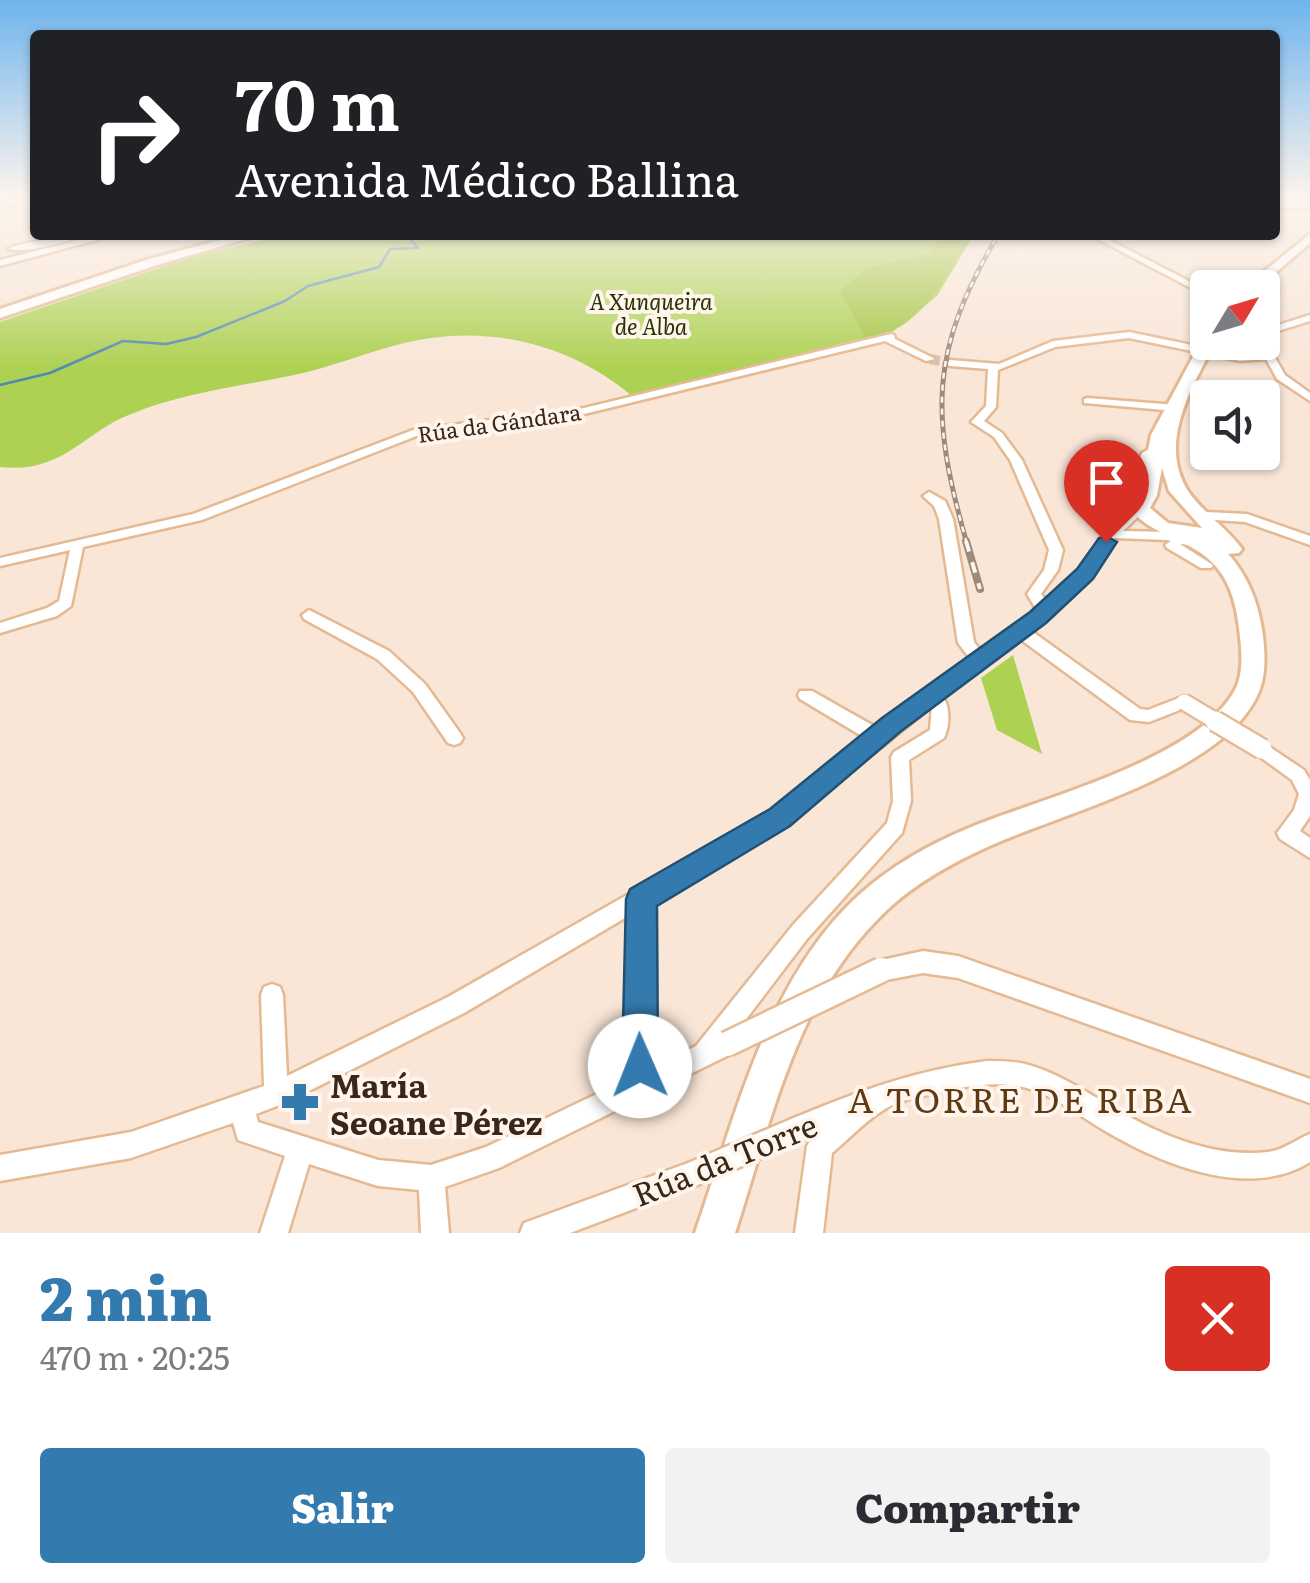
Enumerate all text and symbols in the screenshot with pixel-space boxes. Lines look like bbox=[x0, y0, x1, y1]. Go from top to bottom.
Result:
text: 70 m bbox=[235, 49, 400, 153]
icon: right bbox=[70, 70, 200, 200]
text: Avenida Médico Ballina bbox=[235, 144, 739, 211]
north arrow bbox=[1190, 270, 1280, 360]
map controls bbox=[1190, 270, 1280, 470]
park label: A Xunqueira de Alba bbox=[589, 284, 713, 342]
button: sound bbox=[1190, 380, 1280, 470]
street label: Rúa da Gándara bbox=[415, 394, 583, 450]
pin bbox=[1064, 440, 1149, 543]
icon: arrive bbox=[1079, 455, 1134, 510]
position arrow bbox=[588, 1014, 692, 1118]
place label: María Seoane Pérez bbox=[330, 1060, 543, 1145]
district label: A TORRE DE RIBA bbox=[848, 1072, 1194, 1124]
pharmacy icon: María Seoane Pérez bbox=[279, 1081, 321, 1123]
street label: Rúa da Torre bbox=[624, 1099, 824, 1217]
text: 2 min bbox=[40, 1250, 212, 1339]
button: close bbox=[1165, 1266, 1270, 1371]
text: 470 m · 20:25 bbox=[40, 1332, 230, 1380]
button: Salir bbox=[40, 1448, 645, 1563]
button: Compartir bbox=[665, 1448, 1270, 1563]

